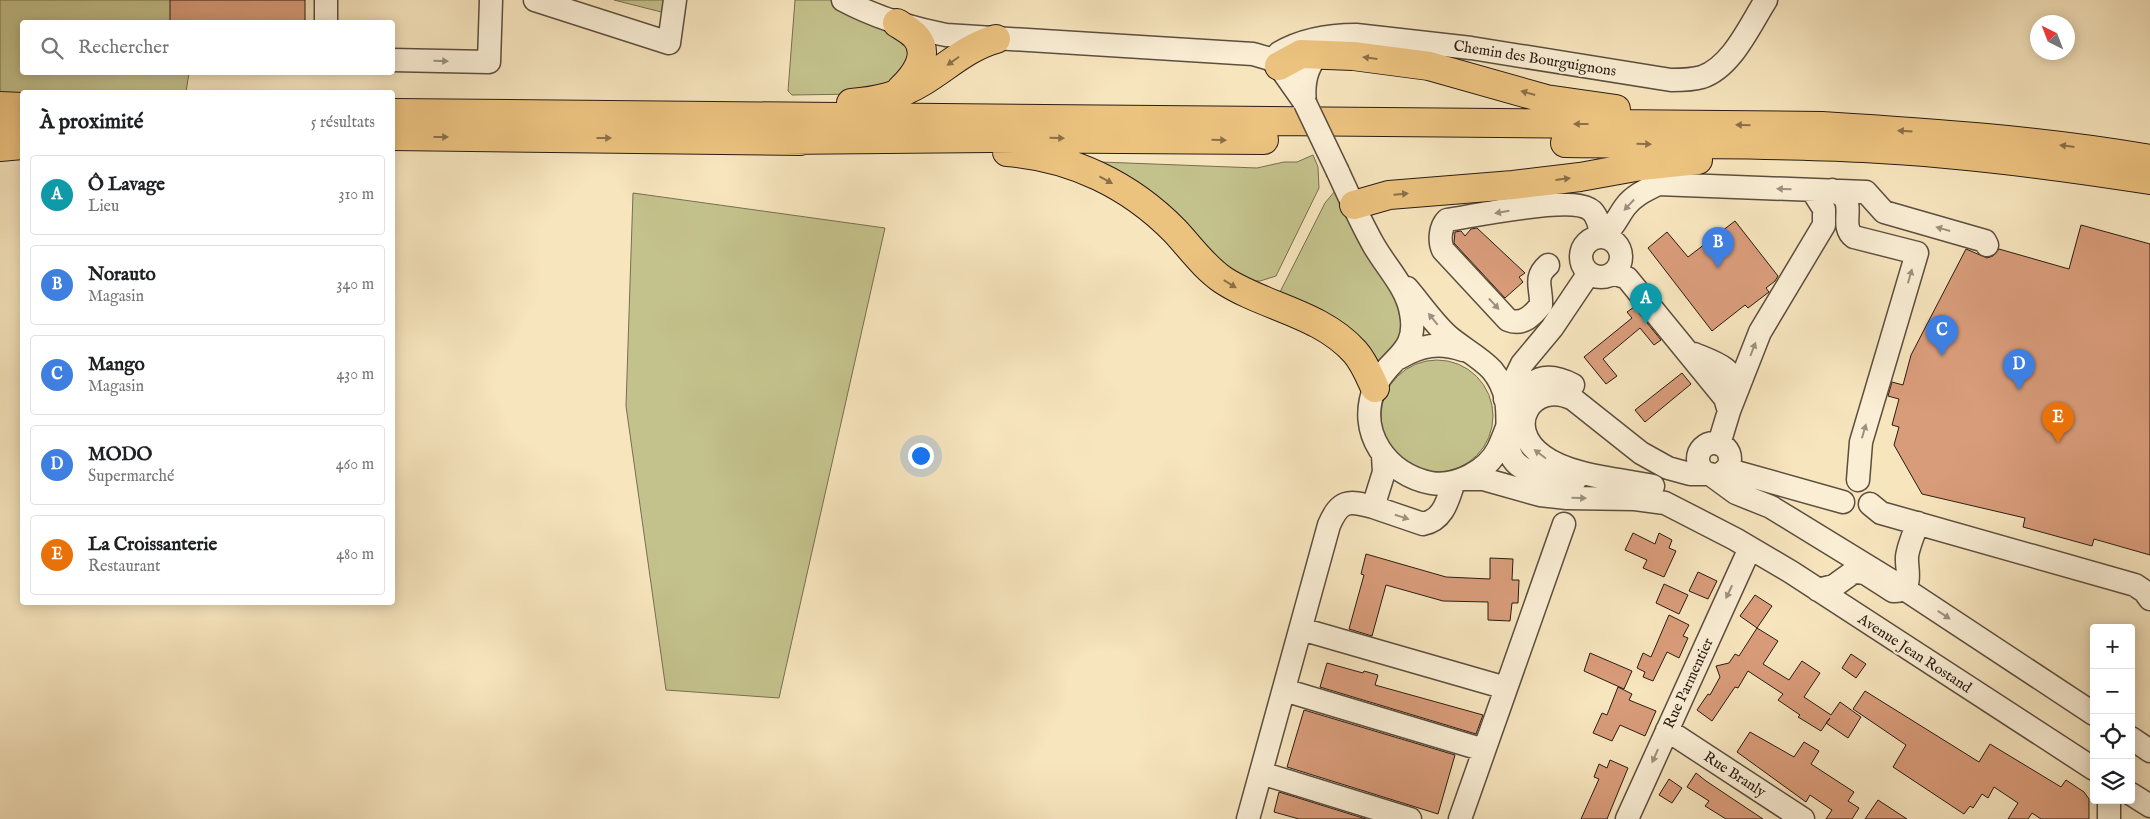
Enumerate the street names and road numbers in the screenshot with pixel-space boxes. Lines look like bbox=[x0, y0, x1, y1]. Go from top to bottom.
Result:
street label: Chemin des Bourguignons bbox=[1452, 36, 1618, 81]
street label: Avenue Jean Rostand bbox=[1853, 609, 1976, 698]
street label: Rue Parmentier bbox=[1659, 634, 1718, 732]
street label: Rue Branly bbox=[1700, 747, 1770, 802]

